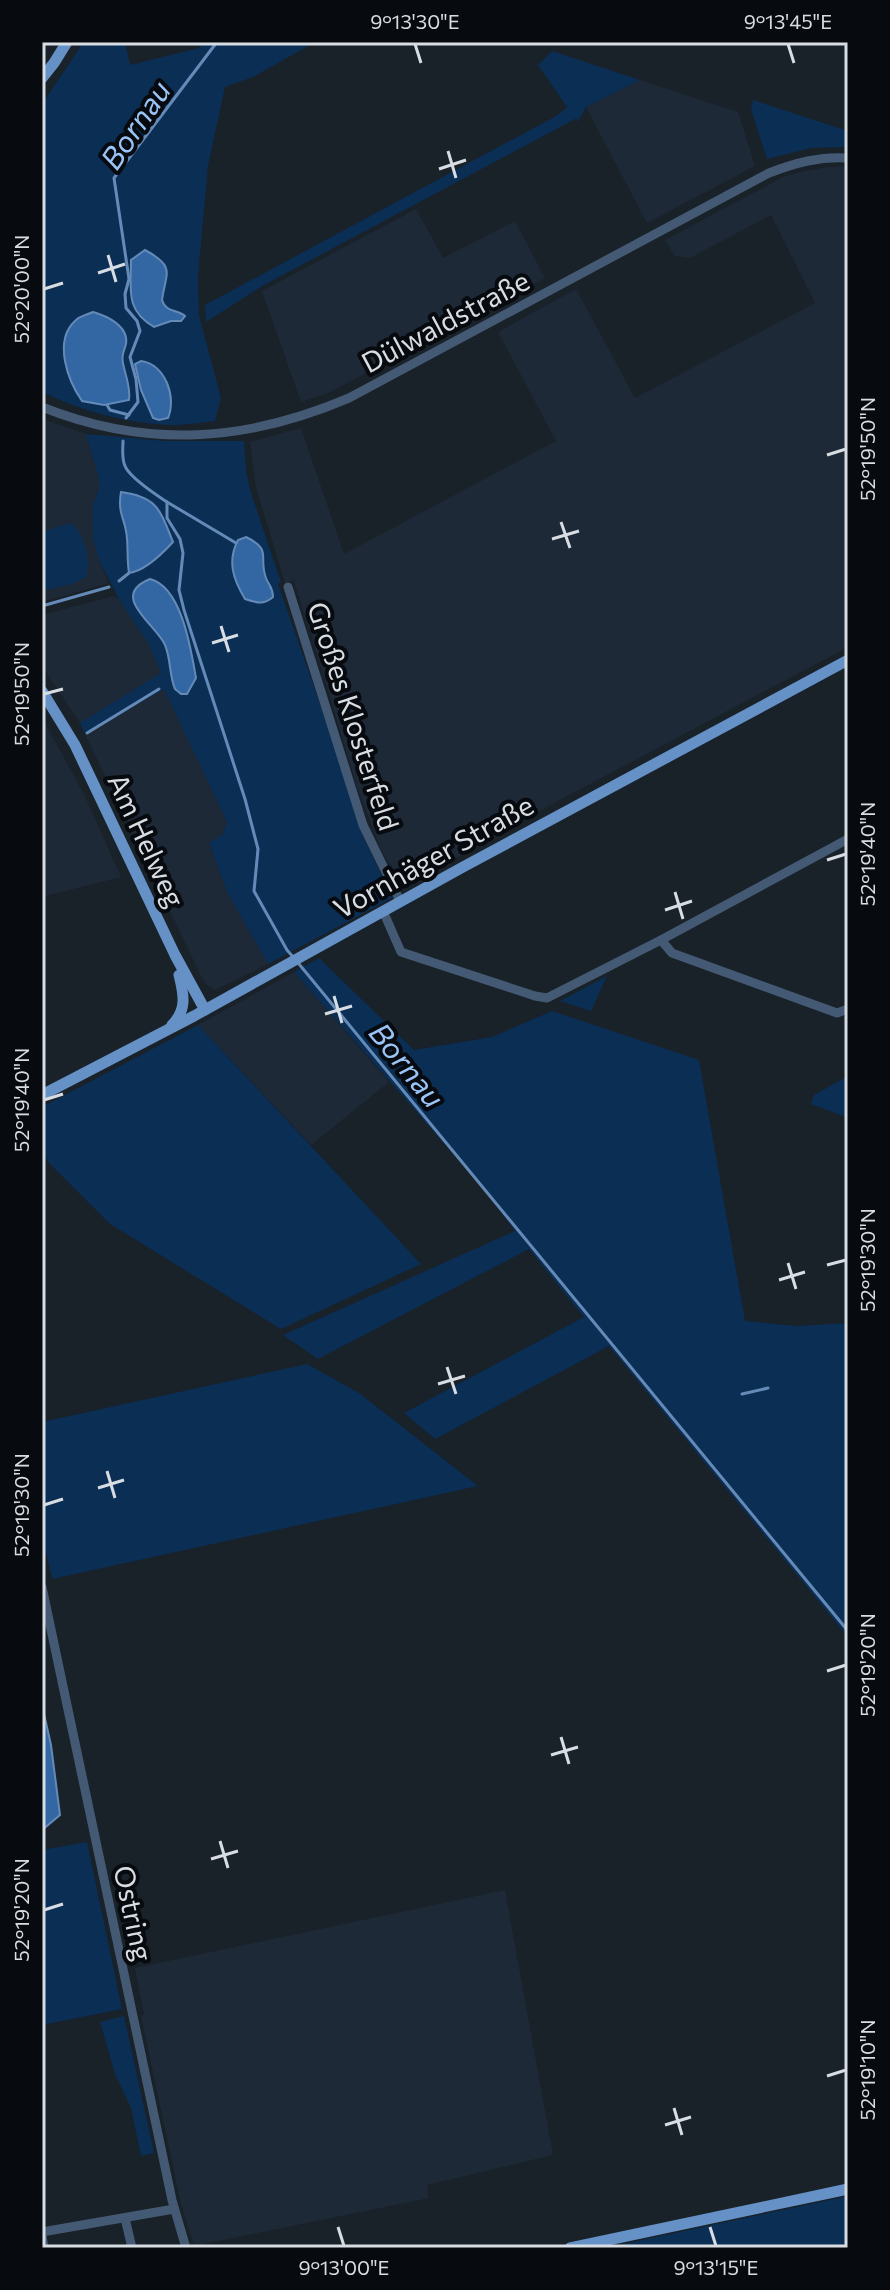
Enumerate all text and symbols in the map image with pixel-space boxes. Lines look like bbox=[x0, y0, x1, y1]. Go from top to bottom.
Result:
text: 9°13'30"E bbox=[370, 9, 460, 33]
text: 9°13'45"E bbox=[744, 9, 832, 33]
water label: Bornau bbox=[91, 72, 177, 175]
text: 52°20'00"N bbox=[9, 235, 33, 343]
street label: Dülwaldstraße bbox=[355, 263, 535, 379]
text: 52°19'50"N bbox=[855, 397, 879, 501]
street label: Großes Klosterfeld bbox=[301, 597, 407, 835]
text: 52°19'50"N bbox=[9, 642, 33, 746]
street label: Am Helweg bbox=[101, 768, 193, 912]
street label: Vornhäger Straße bbox=[327, 787, 539, 925]
text: 52°19'40"N bbox=[855, 802, 879, 906]
water label: Bornau bbox=[362, 1014, 454, 1114]
text: 52°19'40"N bbox=[9, 1048, 33, 1152]
text: 52°19'30"N bbox=[855, 1208, 879, 1312]
text: 52°19'30"N bbox=[9, 1453, 33, 1557]
text: 52°19'20"N bbox=[855, 1613, 879, 1717]
text: 52°19'20"N bbox=[9, 1858, 33, 1962]
street label: Ostring bbox=[107, 1862, 161, 1964]
text: 52°19'10"N bbox=[855, 2020, 879, 2121]
text: 9°13'00"E bbox=[299, 2255, 389, 2279]
text: 9°13'15"E bbox=[674, 2255, 758, 2279]

